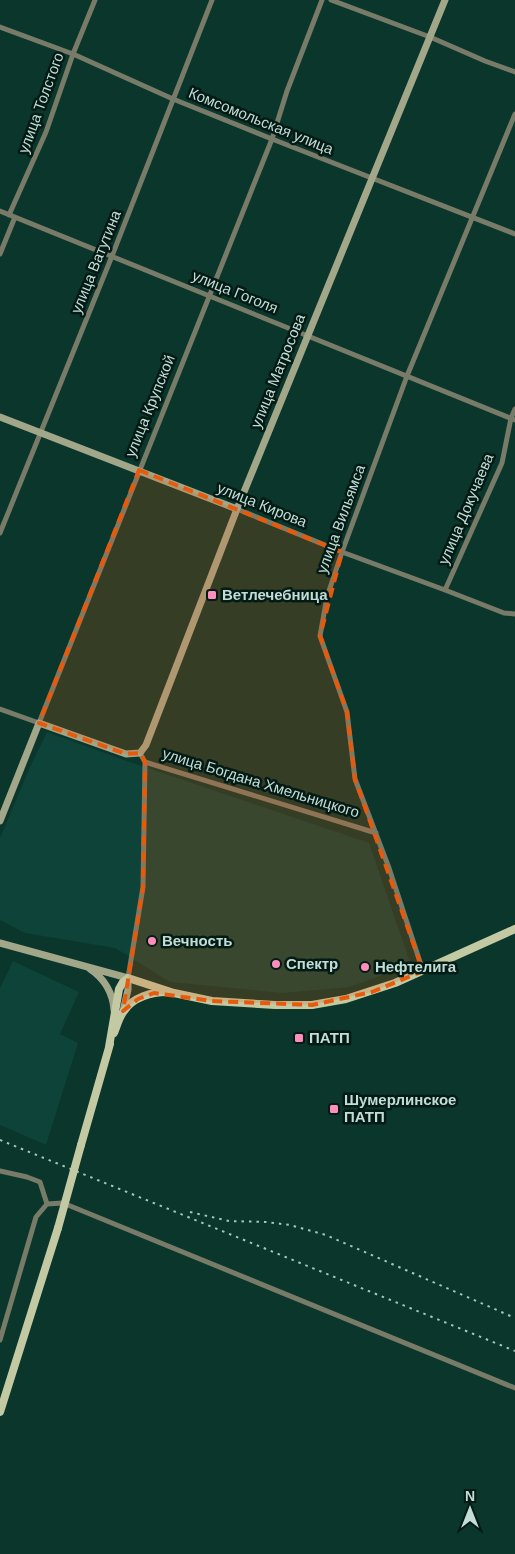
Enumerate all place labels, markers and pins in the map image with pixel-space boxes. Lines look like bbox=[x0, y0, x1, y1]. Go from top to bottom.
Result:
place label: Ветлечебница bbox=[222, 586, 328, 603]
marker: Ветлечебница bbox=[206, 589, 218, 601]
place label: Вечность bbox=[162, 932, 232, 949]
marker: Вечность bbox=[146, 935, 158, 947]
place label: Спектр bbox=[286, 955, 338, 972]
marker: Спектр bbox=[270, 958, 282, 970]
place label: Нефтелига bbox=[375, 958, 457, 975]
marker: Нефтелига bbox=[359, 961, 371, 973]
place label: ПАТП bbox=[309, 1029, 350, 1046]
marker: ПАТП bbox=[293, 1032, 305, 1044]
place label: Шумерлинское ПАТП bbox=[344, 1091, 456, 1125]
marker: Шумерлинское ПАТП bbox=[328, 1103, 340, 1115]

